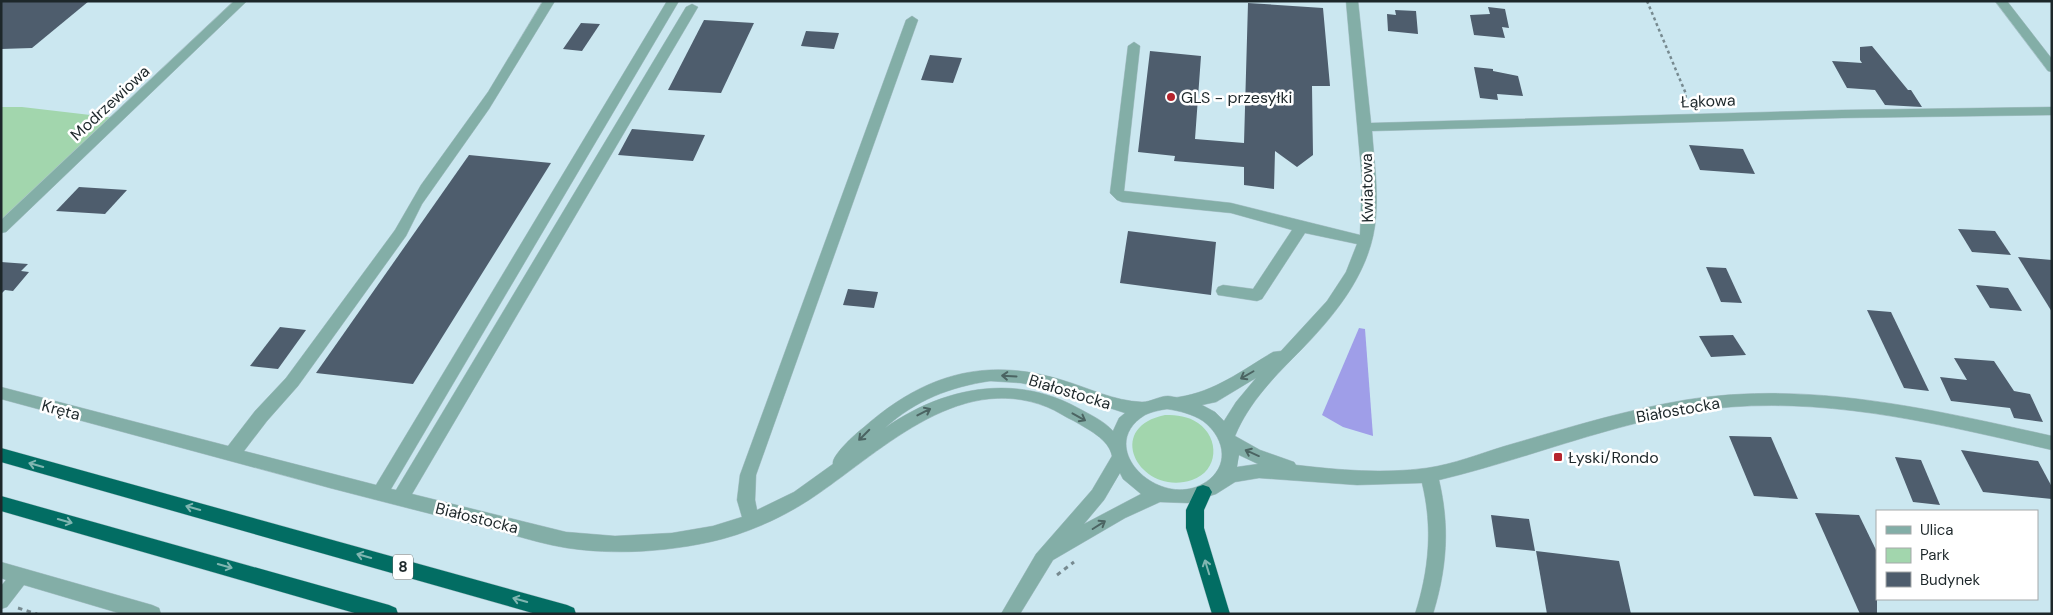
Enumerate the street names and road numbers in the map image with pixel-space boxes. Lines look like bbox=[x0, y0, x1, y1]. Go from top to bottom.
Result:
street label: Modrzewiowa bbox=[66, 61, 154, 145]
street label: Łąkowa bbox=[1680, 90, 1736, 112]
street label: Kwiatowa bbox=[1356, 153, 1378, 223]
street label: Białostocka bbox=[1026, 370, 1114, 414]
street label: Białostocka bbox=[1634, 392, 1722, 428]
street label: Kręta bbox=[40, 395, 82, 425]
street label: Białostocka bbox=[433, 498, 521, 538]
road number: 8 bbox=[393, 554, 413, 580]

